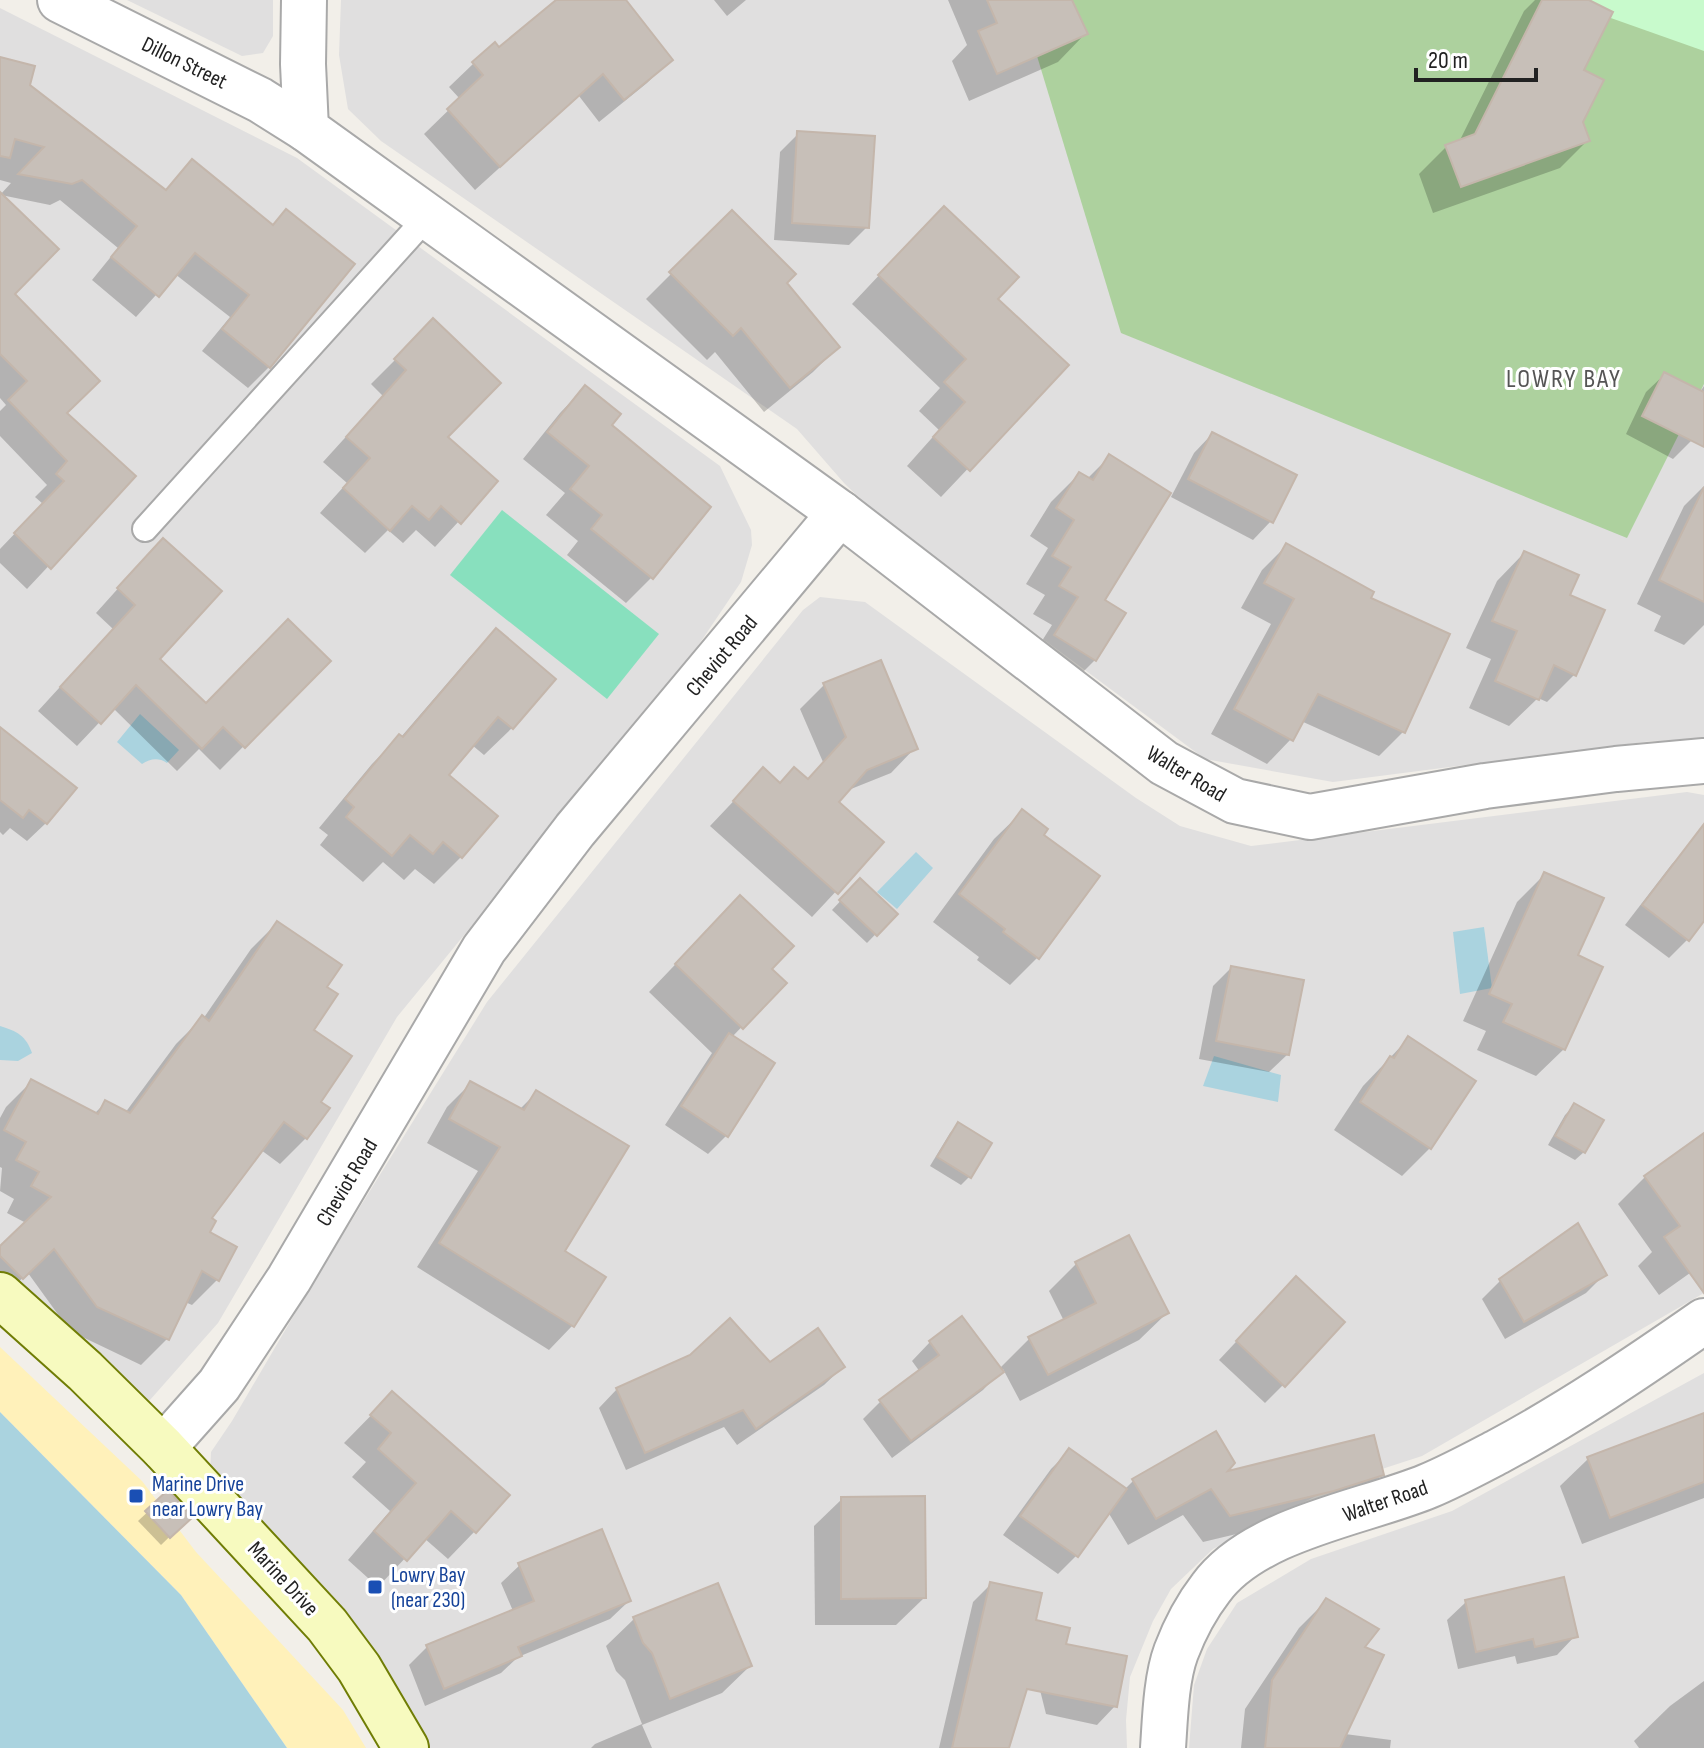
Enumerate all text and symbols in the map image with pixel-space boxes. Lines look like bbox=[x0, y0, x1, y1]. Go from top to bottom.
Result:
street label: Dillon Street bbox=[137, 31, 232, 96]
scale bar bbox=[1416, 32, 1536, 82]
text: 20 m bbox=[1428, 46, 1468, 75]
district label: LOWRY BAY bbox=[1506, 364, 1622, 395]
street label: Cheviot Road bbox=[681, 610, 764, 702]
street label: Walter Road bbox=[1141, 740, 1231, 809]
street label: Cheviot Road bbox=[311, 1134, 384, 1231]
place label: Marine Drive near Lowry Bay bbox=[152, 1471, 263, 1523]
street label: Walter Road bbox=[1339, 1474, 1432, 1529]
marker: Marine Drive near Lowry Bay bbox=[127, 1487, 145, 1505]
street label: Marine Drive bbox=[242, 1536, 324, 1622]
place label: Lowry Bay (near 230) bbox=[391, 1562, 466, 1614]
marker: Lowry Bay (near 230) bbox=[366, 1578, 384, 1596]

